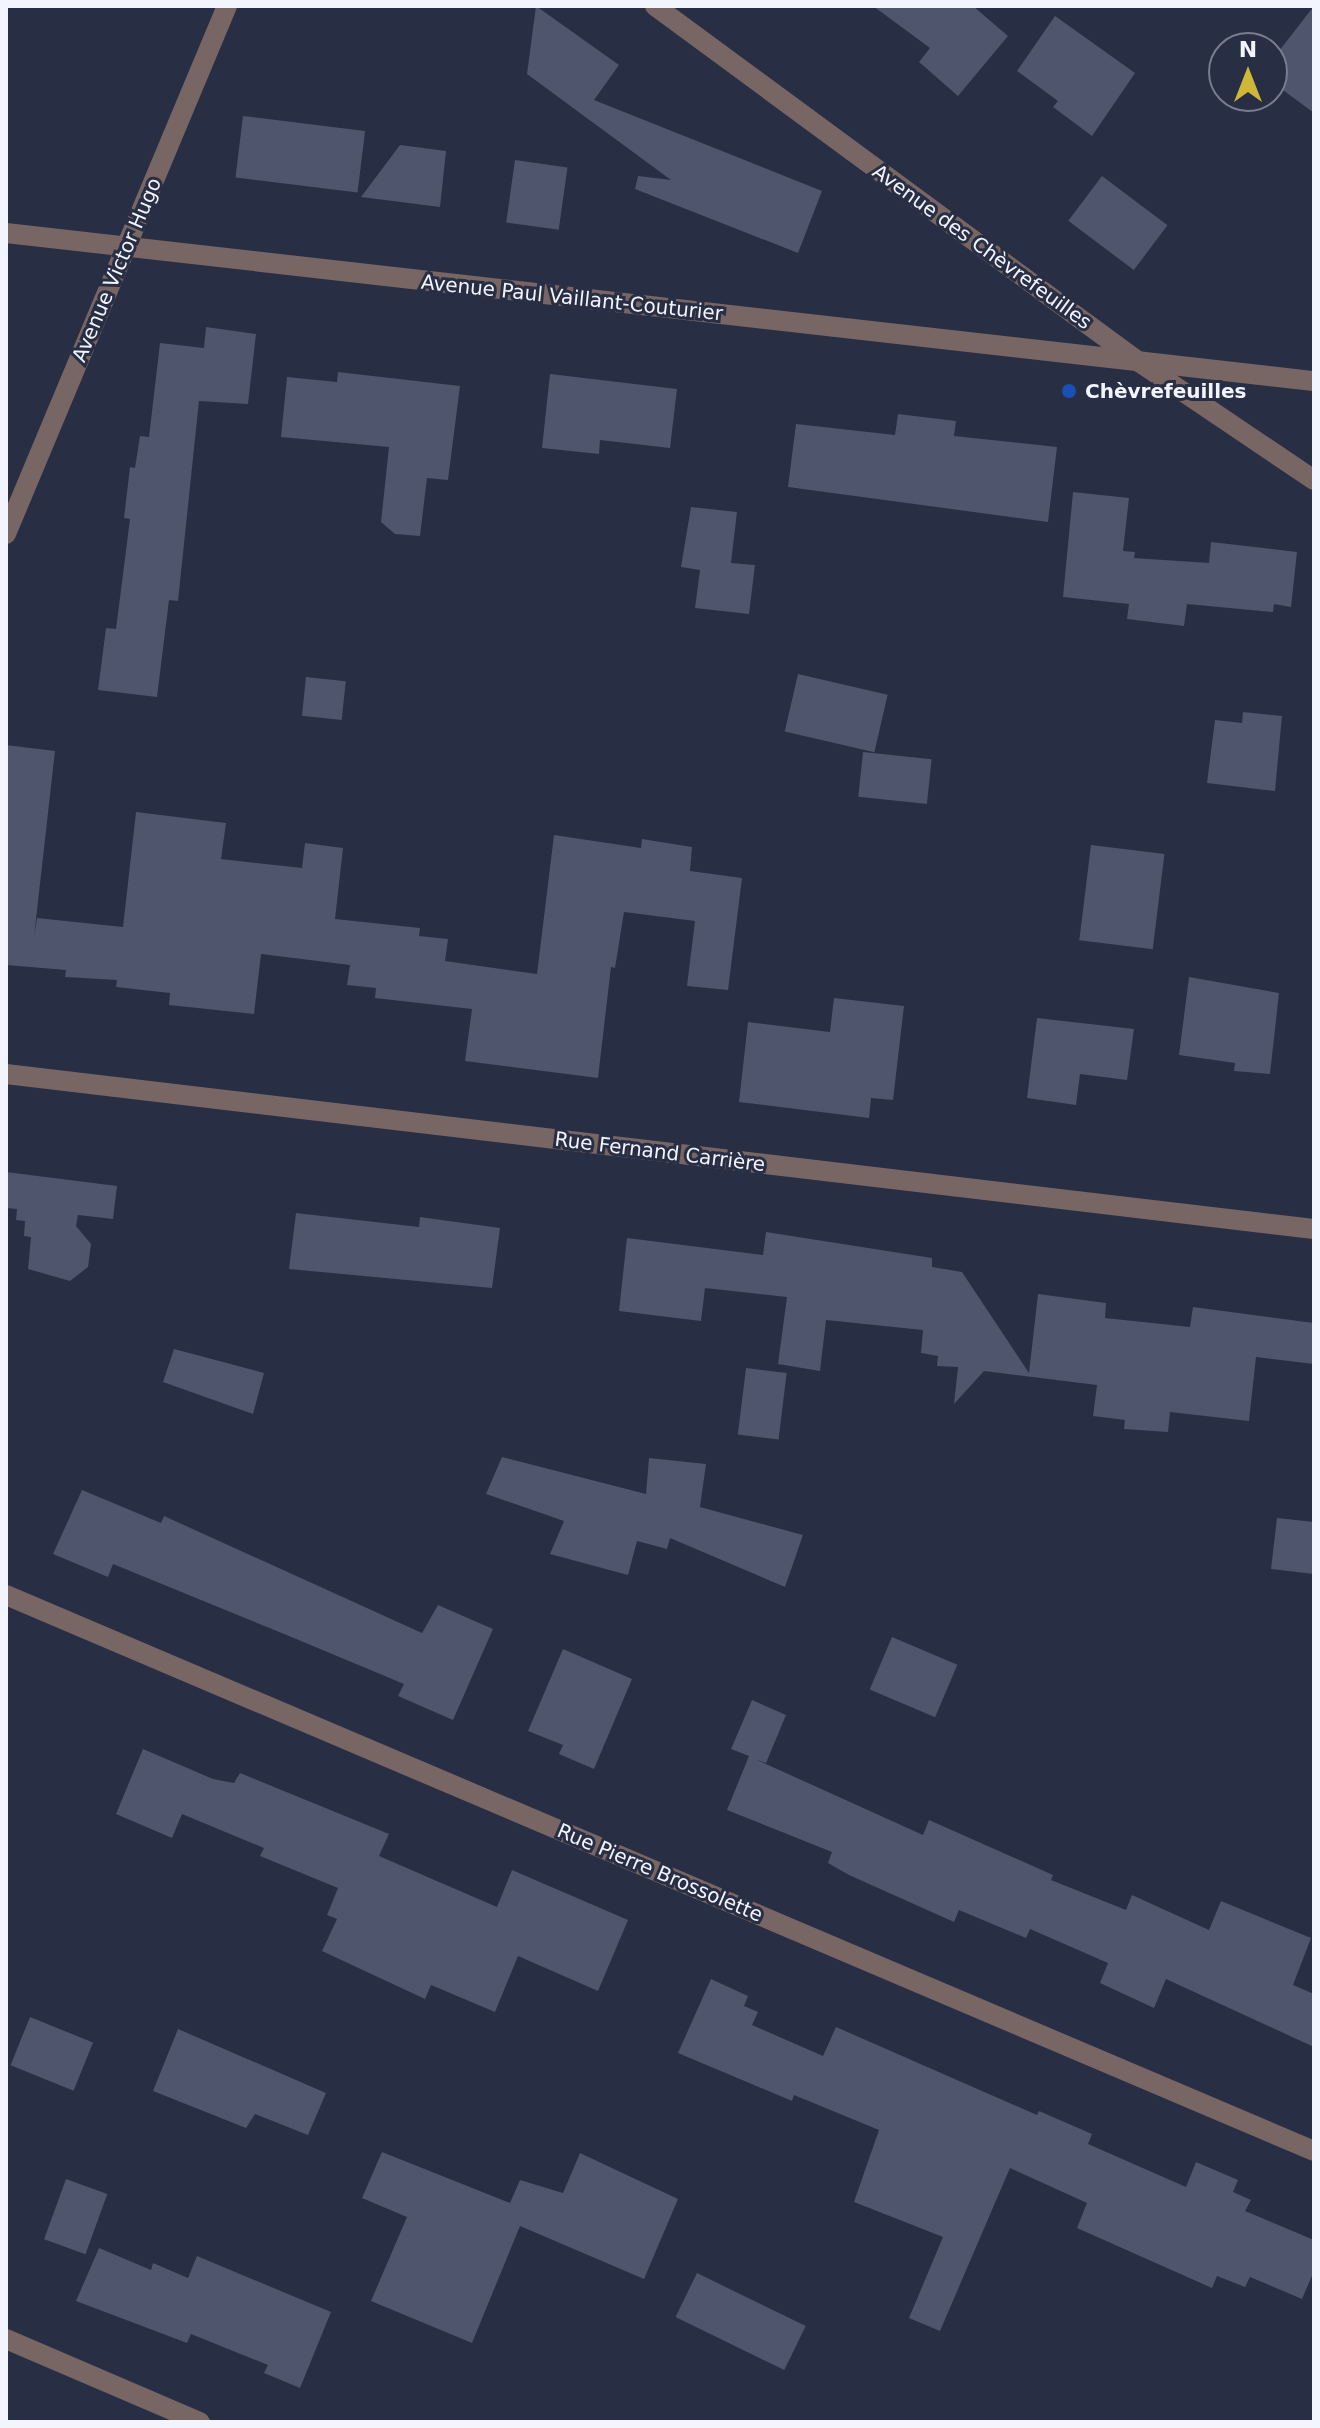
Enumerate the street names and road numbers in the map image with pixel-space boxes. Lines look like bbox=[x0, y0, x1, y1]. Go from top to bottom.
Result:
street label: Avenue des Chèvrefeuilles bbox=[868, 159, 1096, 335]
street label: Avenue Victor Hugo bbox=[67, 174, 167, 366]
street label: Avenue Paul Vaillant-Couturier bbox=[420, 270, 724, 326]
street label: Rue Fernand Carrière bbox=[553, 1127, 767, 1177]
street label: Rue Pierre Brossolette bbox=[554, 1819, 766, 1927]

